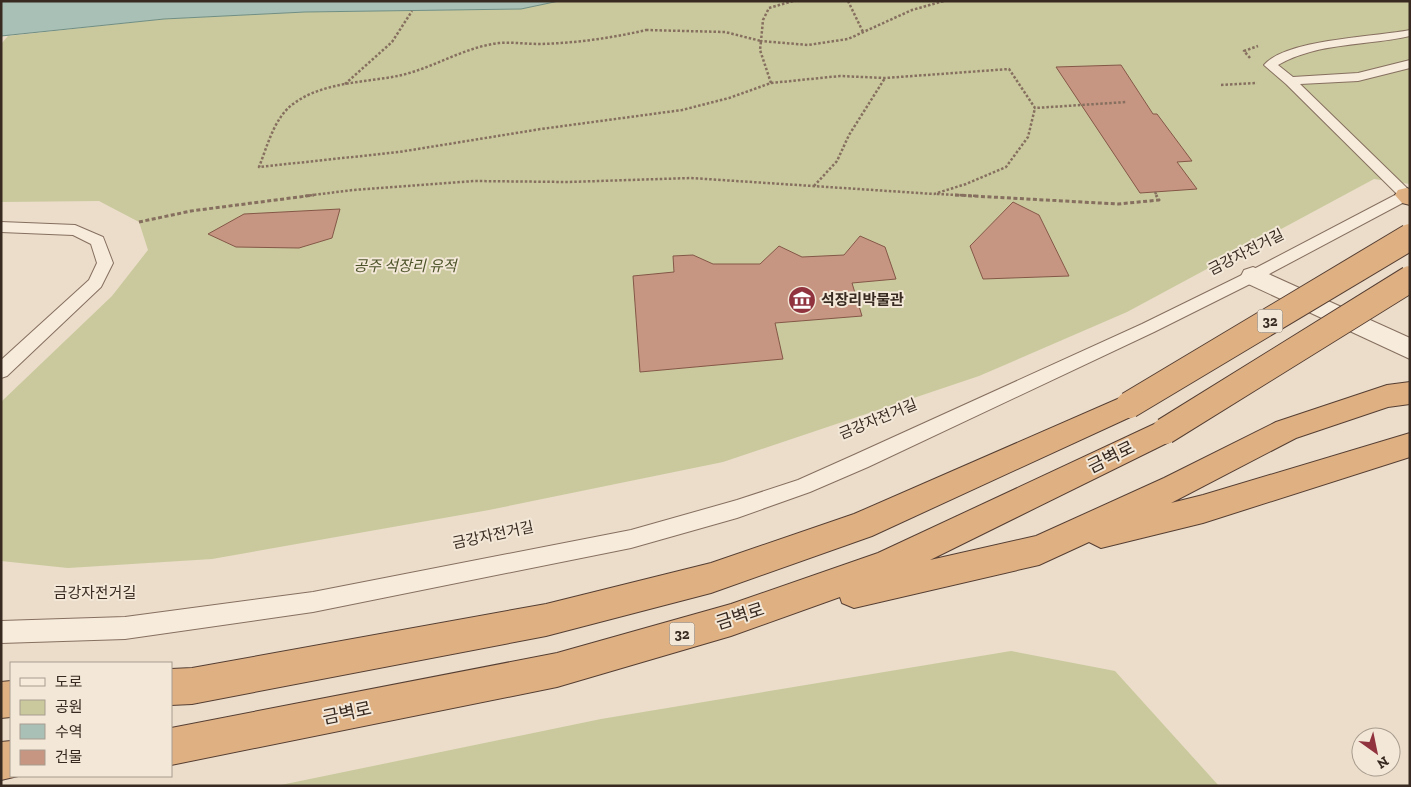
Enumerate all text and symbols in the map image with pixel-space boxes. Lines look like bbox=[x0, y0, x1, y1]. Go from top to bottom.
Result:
street label: 금강자전거길 bbox=[1205, 225, 1287, 279]
park label: 공주 석장리 유적 bbox=[353, 257, 459, 275]
museum icon: 석장리박물관 bbox=[787, 285, 817, 315]
place label: 석장리박물관 bbox=[821, 291, 904, 309]
road number: 32 bbox=[1258, 310, 1282, 332]
street label: 금강자전거길 bbox=[836, 395, 920, 443]
street label: 금벽로 bbox=[1084, 436, 1138, 478]
street label: 금강자전거길 bbox=[451, 518, 535, 552]
street label: 금강자전거길 bbox=[54, 584, 136, 602]
street label: 금벽로 bbox=[713, 598, 767, 634]
road number: 32 bbox=[670, 622, 694, 646]
legend bbox=[10, 662, 172, 777]
text: 도로 bbox=[55, 673, 83, 691]
street label: 금벽로 bbox=[320, 697, 374, 729]
text: 공원 bbox=[55, 698, 83, 716]
text: 수역 bbox=[55, 723, 83, 741]
north arrow bbox=[1351, 727, 1401, 777]
text: 건물 bbox=[55, 748, 83, 766]
text: N bbox=[1373, 752, 1392, 773]

